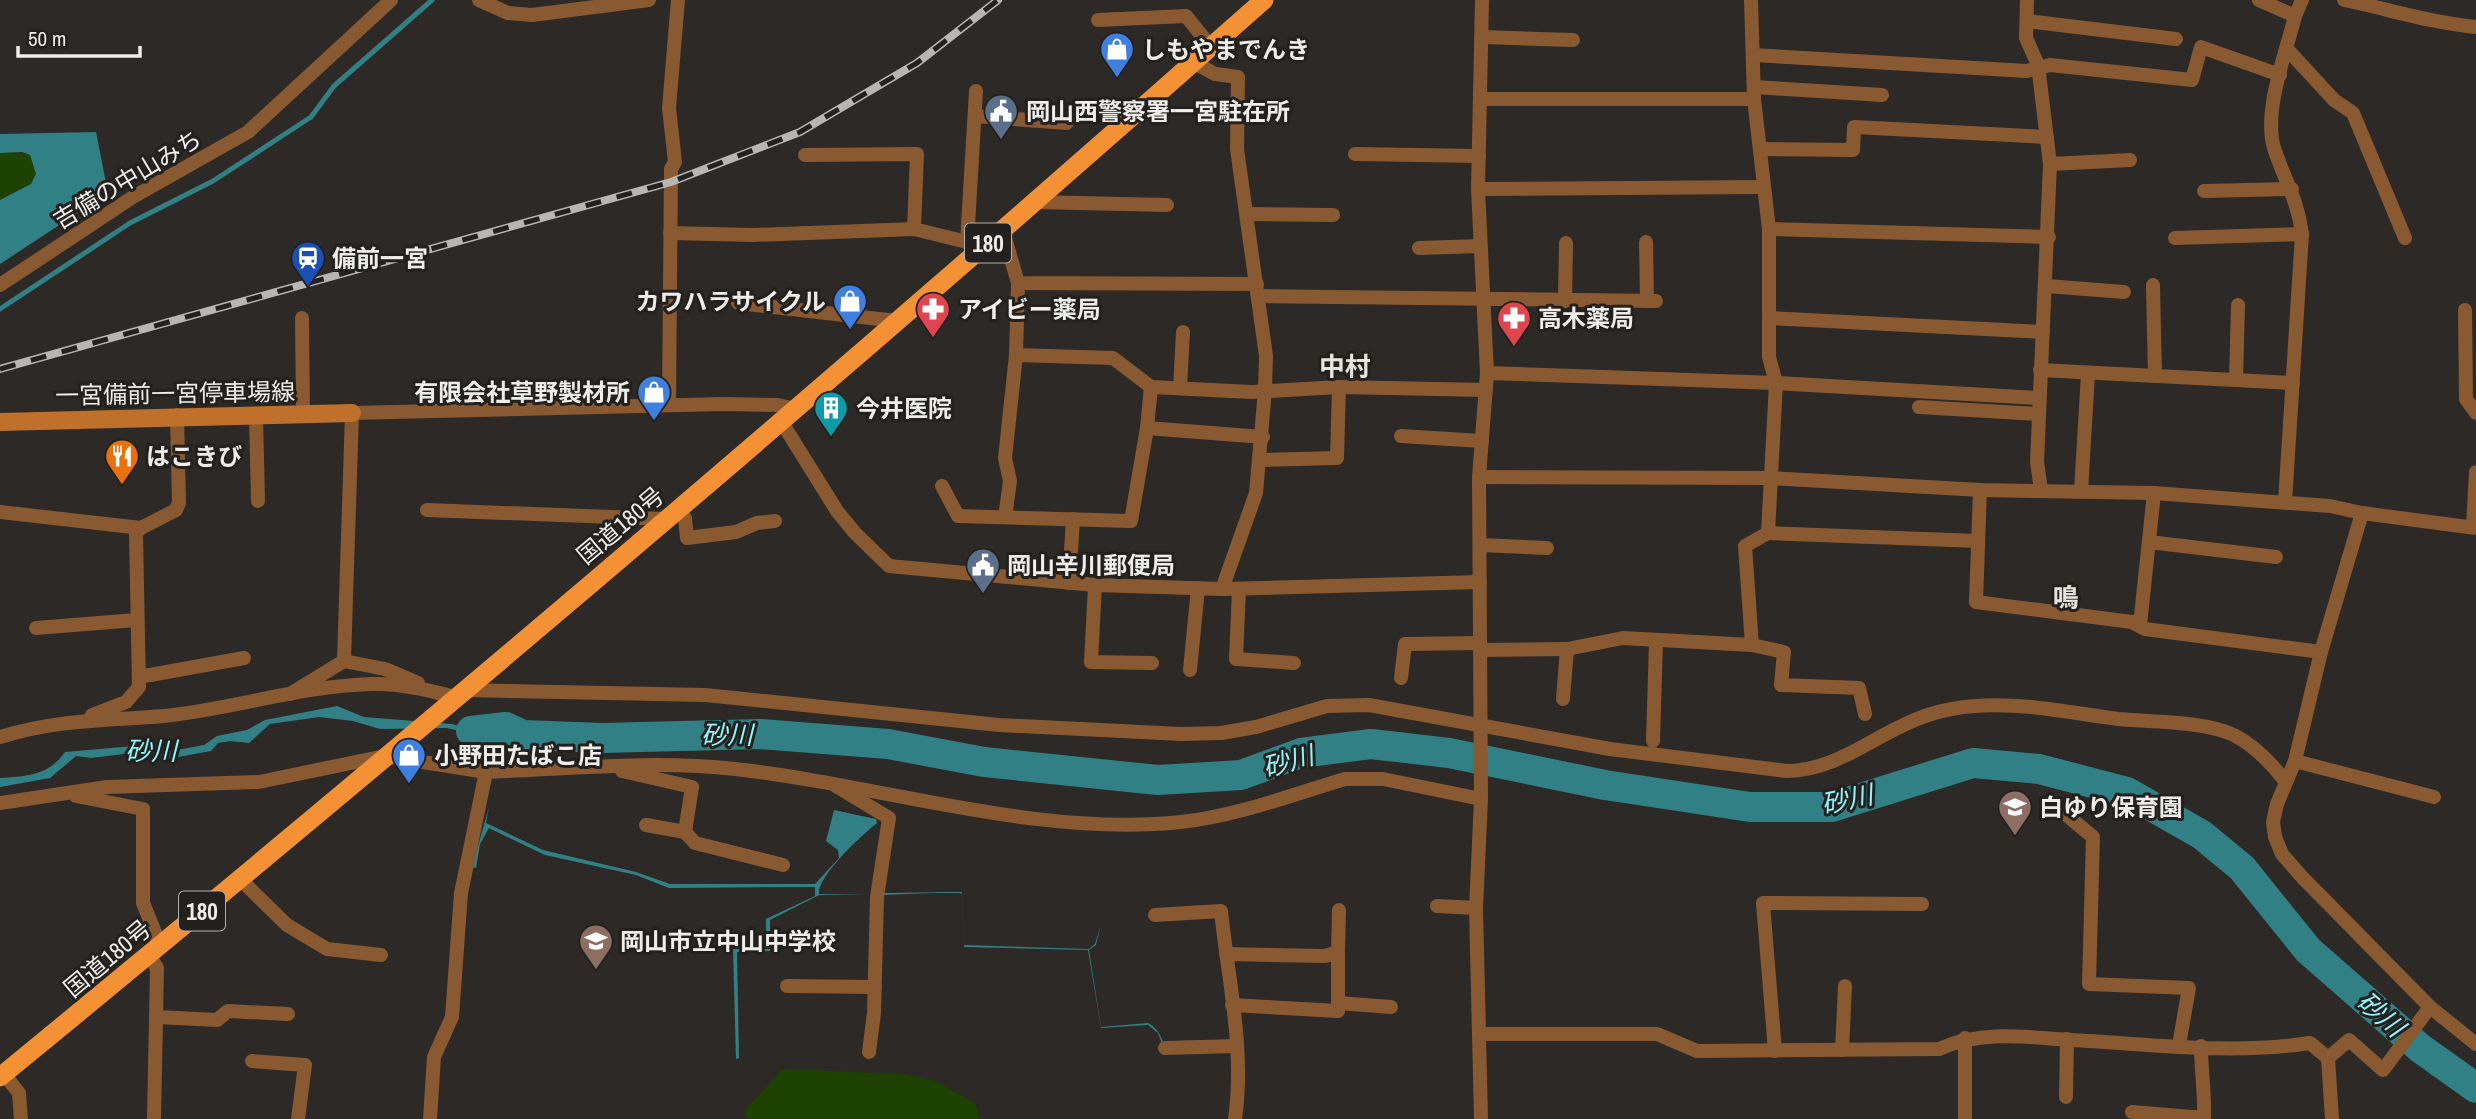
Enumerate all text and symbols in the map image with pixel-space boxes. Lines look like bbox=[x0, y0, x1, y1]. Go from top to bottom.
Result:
scale bar bbox=[18, 14, 140, 58]
text: 50 m bbox=[28, 24, 66, 53]
shop icon: しもやまでんき bbox=[1098, 30, 1136, 79]
place label: しもやまでんき bbox=[1142, 33, 1310, 65]
public building icon: 岡山西警察署一宮駐在所 bbox=[982, 92, 1020, 141]
place label: 岡山西警察署一宮駐在所 bbox=[1026, 95, 1290, 127]
street label: 吉備の中山みち bbox=[47, 122, 207, 236]
road number: 180 bbox=[965, 224, 1011, 262]
station icon: 備前一宮 bbox=[289, 239, 327, 288]
place label: 備前一宮 bbox=[332, 242, 428, 274]
shop icon: カワハラサイクル bbox=[831, 282, 869, 331]
place label: カワハラサイクル bbox=[635, 285, 826, 317]
pharmacy icon: アイビー薬局 bbox=[914, 290, 952, 339]
place label: アイビー薬局 bbox=[958, 293, 1101, 325]
pharmacy icon: 高木薬局 bbox=[1495, 299, 1533, 348]
place label: 高木薬局 bbox=[1538, 302, 1634, 334]
district label: 中村 bbox=[1319, 349, 1371, 384]
shop icon: 有限会社草野製材所 bbox=[635, 373, 673, 422]
street label: 一宮備前一宮停車場線 bbox=[55, 375, 295, 411]
place label: 有限会社草野製材所 bbox=[414, 376, 630, 408]
building icon: 今井医院 bbox=[812, 389, 850, 438]
place label: 今井医院 bbox=[856, 392, 952, 424]
restaurant icon: はこきび bbox=[103, 437, 141, 486]
place label: はこきび bbox=[146, 440, 242, 472]
street label: 国道180号 bbox=[570, 479, 670, 571]
public building icon: 岡山辛川郵便局 bbox=[964, 546, 1002, 595]
place label: 岡山辛川郵便局 bbox=[1007, 549, 1175, 581]
district label: 鳴 bbox=[2053, 580, 2079, 615]
water label: 砂川 bbox=[701, 717, 756, 752]
water label: 砂川 bbox=[125, 733, 180, 768]
shop icon: 小野田たばこ店 bbox=[390, 736, 428, 785]
water label: 砂川 bbox=[1258, 736, 1321, 785]
place label: 小野田たばこ店 bbox=[434, 739, 602, 771]
water label: 砂川 bbox=[1818, 776, 1879, 822]
school or university icon: 白ゆり保育園 bbox=[1996, 788, 2034, 837]
place label: 白ゆり保育園 bbox=[2039, 791, 2183, 823]
road number: 180 bbox=[179, 891, 225, 930]
street label: 国道180号 bbox=[57, 912, 157, 1004]
school or university icon: 岡山市立中山中学校 bbox=[577, 922, 615, 971]
place label: 岡山市立中山中学校 bbox=[620, 925, 836, 957]
water label: 砂川 bbox=[2350, 984, 2414, 1046]

